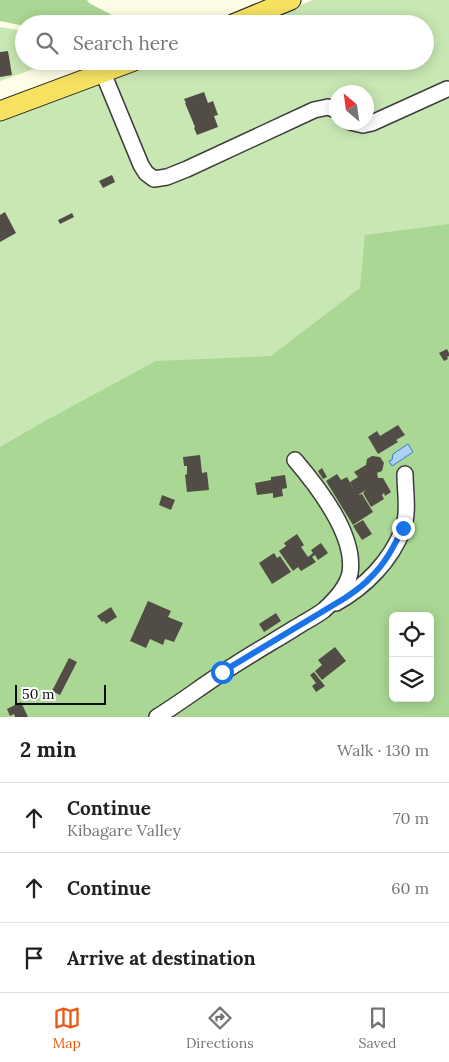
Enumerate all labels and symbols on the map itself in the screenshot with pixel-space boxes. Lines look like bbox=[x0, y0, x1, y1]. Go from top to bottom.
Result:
north arrow bbox=[329, 85, 374, 130]
route end bbox=[392, 517, 415, 540]
route start bbox=[211, 661, 234, 684]
scale bar bbox=[15, 682, 106, 705]

